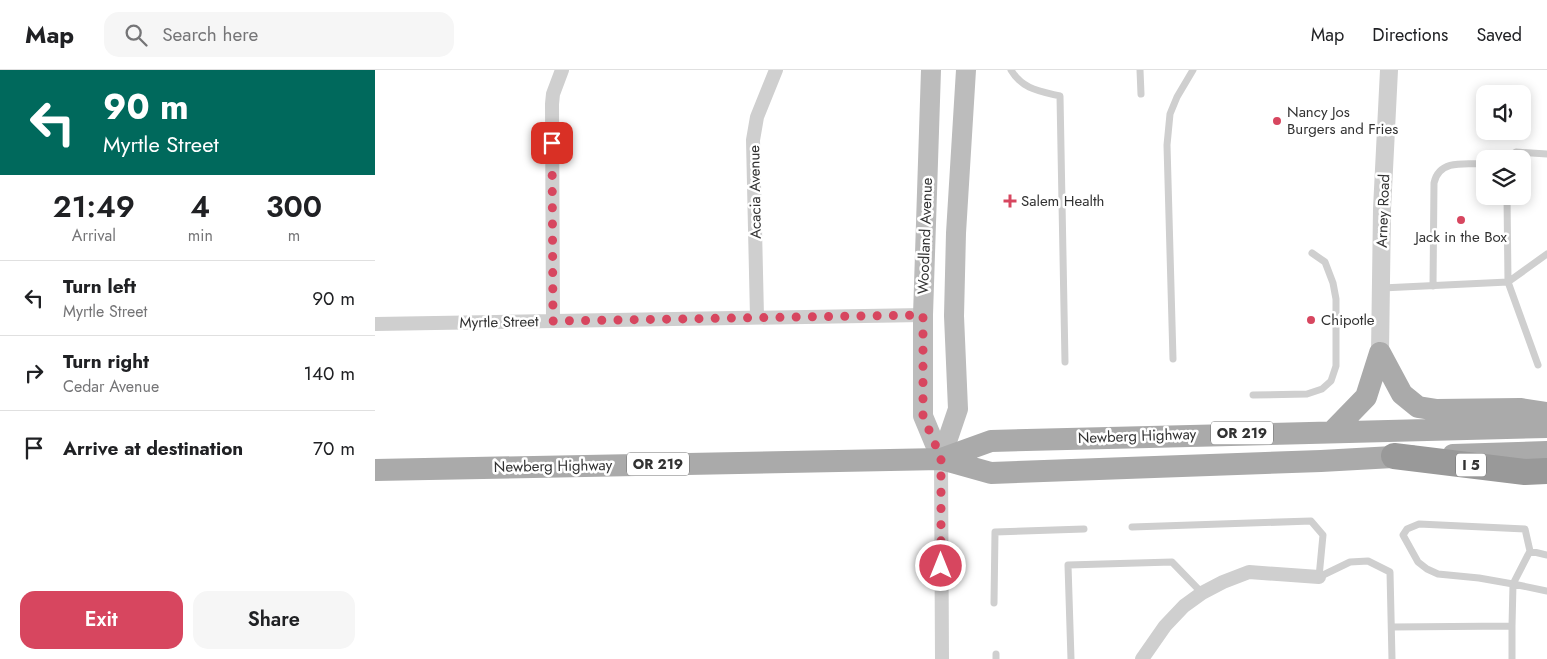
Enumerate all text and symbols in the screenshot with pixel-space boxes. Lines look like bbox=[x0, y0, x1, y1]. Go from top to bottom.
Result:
search box bbox=[104, 12, 454, 57]
text: Map bbox=[25, 17, 74, 52]
icon: search bbox=[122, 21, 150, 49]
text: Search here bbox=[162, 21, 258, 48]
text: Map bbox=[1311, 22, 1344, 48]
text: Directions bbox=[1372, 22, 1448, 48]
text: Saved bbox=[1476, 22, 1522, 48]
text: 90 m bbox=[103, 82, 189, 132]
map controls bbox=[1476, 85, 1531, 205]
button: sound bbox=[1476, 85, 1531, 140]
icon: left bbox=[20, 90, 85, 155]
place label: Nancy Jos Burgers and Fries bbox=[1287, 101, 1398, 140]
marker: Nancy Jos Burgers and Fries bbox=[1271, 115, 1283, 127]
pin bbox=[531, 122, 573, 164]
text: Myrtle Street bbox=[103, 128, 219, 160]
icon: arrive bbox=[538, 129, 566, 157]
street label: Acacia Avenue bbox=[743, 145, 767, 239]
button: layers bbox=[1476, 150, 1531, 205]
street label: Arney Road bbox=[1371, 174, 1395, 248]
street label: Woodland Avenue bbox=[912, 177, 938, 295]
text: 21:49 bbox=[53, 185, 135, 228]
text: 4 bbox=[190, 185, 210, 228]
text: 300 bbox=[266, 185, 322, 228]
place label: Salem Health bbox=[1021, 190, 1104, 212]
marker: Salem Health bbox=[1003, 194, 1017, 208]
marker: Jack in the Box bbox=[1455, 214, 1467, 226]
text: Arrival bbox=[72, 224, 116, 247]
text: min bbox=[188, 224, 213, 247]
text: m bbox=[288, 224, 300, 247]
place label: Jack in the Box bbox=[1413, 226, 1508, 248]
text: Turn left bbox=[63, 273, 136, 300]
icon: left bbox=[20, 284, 48, 312]
text: 90 m bbox=[312, 285, 355, 312]
text: Myrtle Street bbox=[63, 300, 147, 323]
place label: Chipotle bbox=[1321, 309, 1375, 331]
street label: Myrtle Street bbox=[459, 310, 539, 334]
marker: Chipotle bbox=[1305, 314, 1317, 326]
text: Turn right bbox=[63, 348, 149, 375]
icon: right bbox=[20, 359, 48, 387]
text: 140 m bbox=[303, 360, 355, 387]
text: Cedar Avenue bbox=[63, 375, 159, 398]
road number: OR 219 bbox=[1211, 422, 1273, 444]
street label: Newberg Highway bbox=[1077, 423, 1197, 449]
icon: arrive bbox=[20, 434, 48, 462]
text: Arrive at destination bbox=[63, 435, 243, 462]
text: 70 m bbox=[313, 435, 355, 462]
road number: OR 219 bbox=[627, 452, 689, 476]
street label: Newberg Highway bbox=[494, 454, 613, 478]
road number: I 5 bbox=[1456, 454, 1486, 476]
position arrow bbox=[914, 539, 966, 591]
button: Exit bbox=[20, 591, 183, 649]
button: Share bbox=[193, 591, 355, 649]

